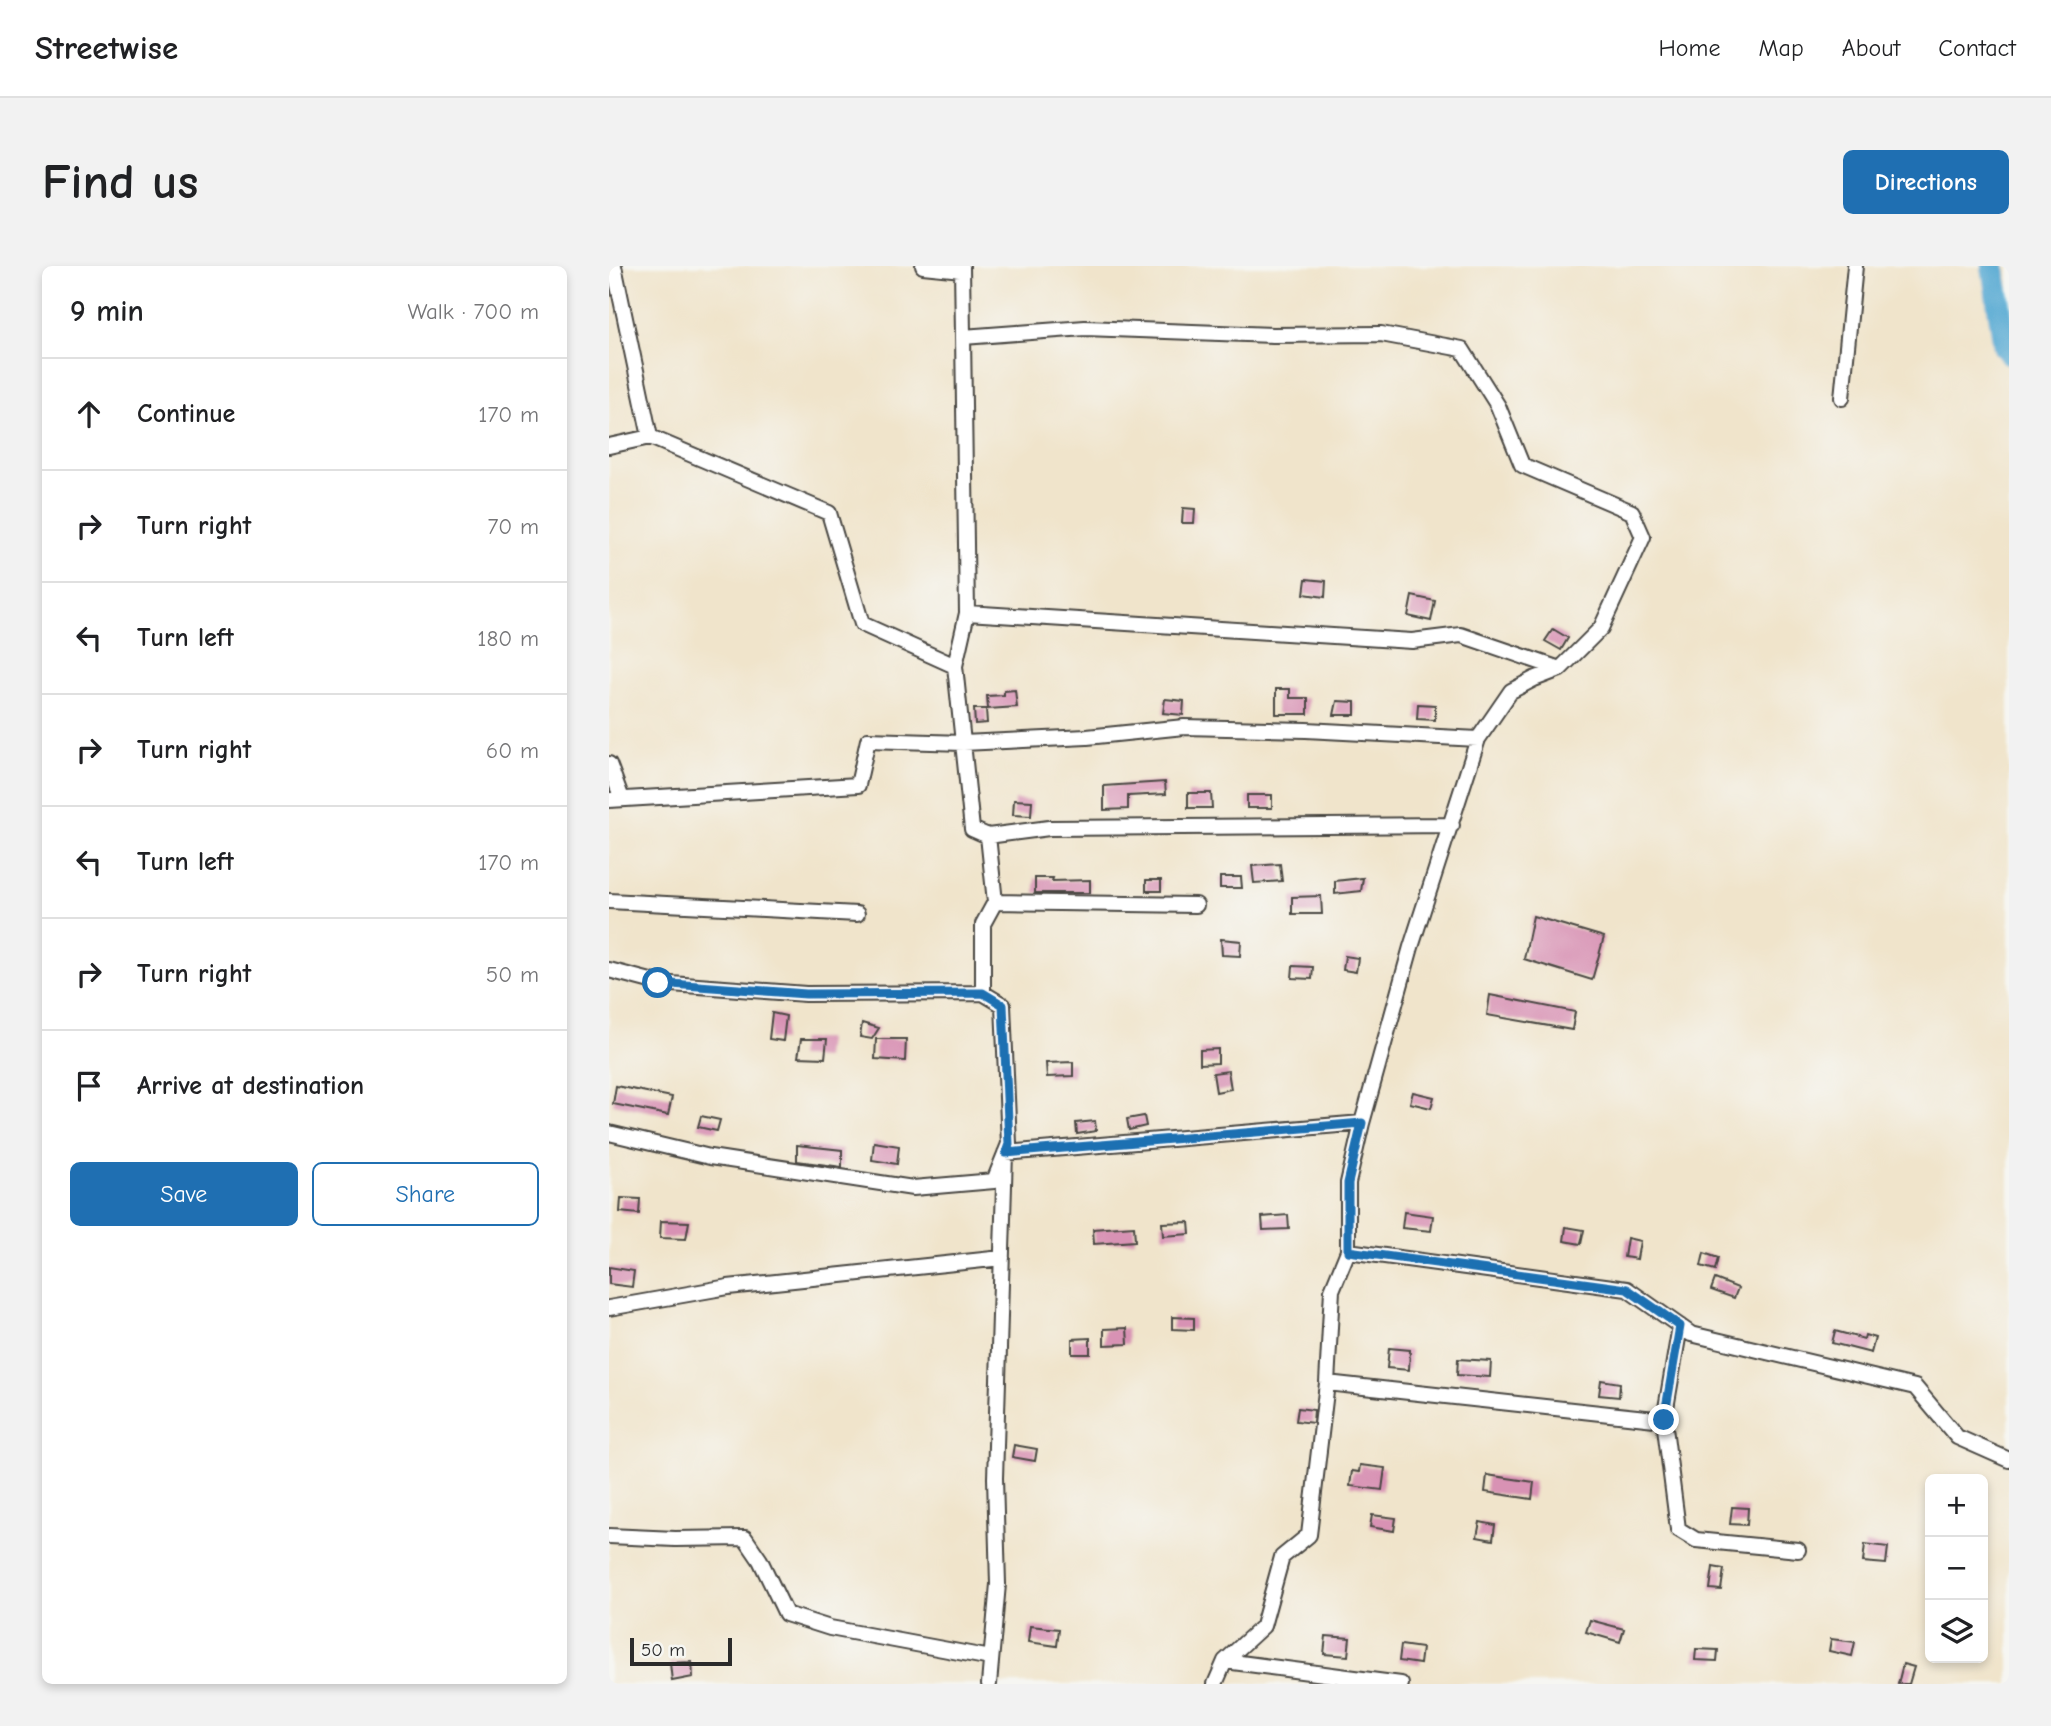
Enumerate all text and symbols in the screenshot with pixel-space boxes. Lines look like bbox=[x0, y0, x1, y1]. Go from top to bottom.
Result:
text: Streetwise bbox=[35, 29, 178, 67]
text: Home bbox=[1659, 34, 1720, 62]
text: Map bbox=[1758, 34, 1804, 62]
text: About bbox=[1842, 34, 1900, 62]
text: Contact bbox=[1938, 34, 2016, 62]
button: Directions bbox=[1843, 150, 2009, 214]
text: Find us bbox=[42, 154, 198, 210]
text: 9 min bbox=[70, 294, 144, 329]
text: Walk · 700 m bbox=[408, 298, 539, 325]
icon: ahead bbox=[70, 395, 108, 433]
text: Continue bbox=[137, 399, 235, 429]
text: 170 m bbox=[478, 401, 539, 428]
icon: right bbox=[70, 507, 108, 545]
text: Turn right bbox=[137, 511, 251, 541]
text: 70 m bbox=[487, 513, 539, 540]
icon: left bbox=[70, 619, 108, 657]
text: Turn left bbox=[137, 623, 234, 653]
text: 180 m bbox=[477, 625, 539, 652]
icon: right bbox=[70, 731, 108, 769]
text: Turn right bbox=[137, 735, 251, 765]
text: 60 m bbox=[486, 737, 539, 764]
icon: left bbox=[70, 843, 108, 881]
text: Turn left bbox=[137, 847, 234, 877]
text: 170 m bbox=[478, 849, 539, 876]
icon: right bbox=[70, 955, 108, 993]
text: Turn right bbox=[137, 959, 251, 989]
text: 50 m bbox=[486, 961, 539, 988]
route start bbox=[642, 967, 673, 998]
icon: arrive bbox=[70, 1067, 108, 1105]
text: Arrive at destination bbox=[137, 1071, 364, 1101]
button: Save bbox=[70, 1162, 298, 1226]
button: Share bbox=[312, 1162, 539, 1226]
route end bbox=[1648, 1404, 1679, 1435]
map controls bbox=[1925, 1474, 1988, 1663]
button: + bbox=[1925, 1474, 1988, 1537]
button: − bbox=[1925, 1537, 1988, 1600]
button: layers bbox=[1925, 1600, 1988, 1663]
scale bar bbox=[630, 1635, 731, 1667]
text: 50 m bbox=[641, 1639, 685, 1661]

